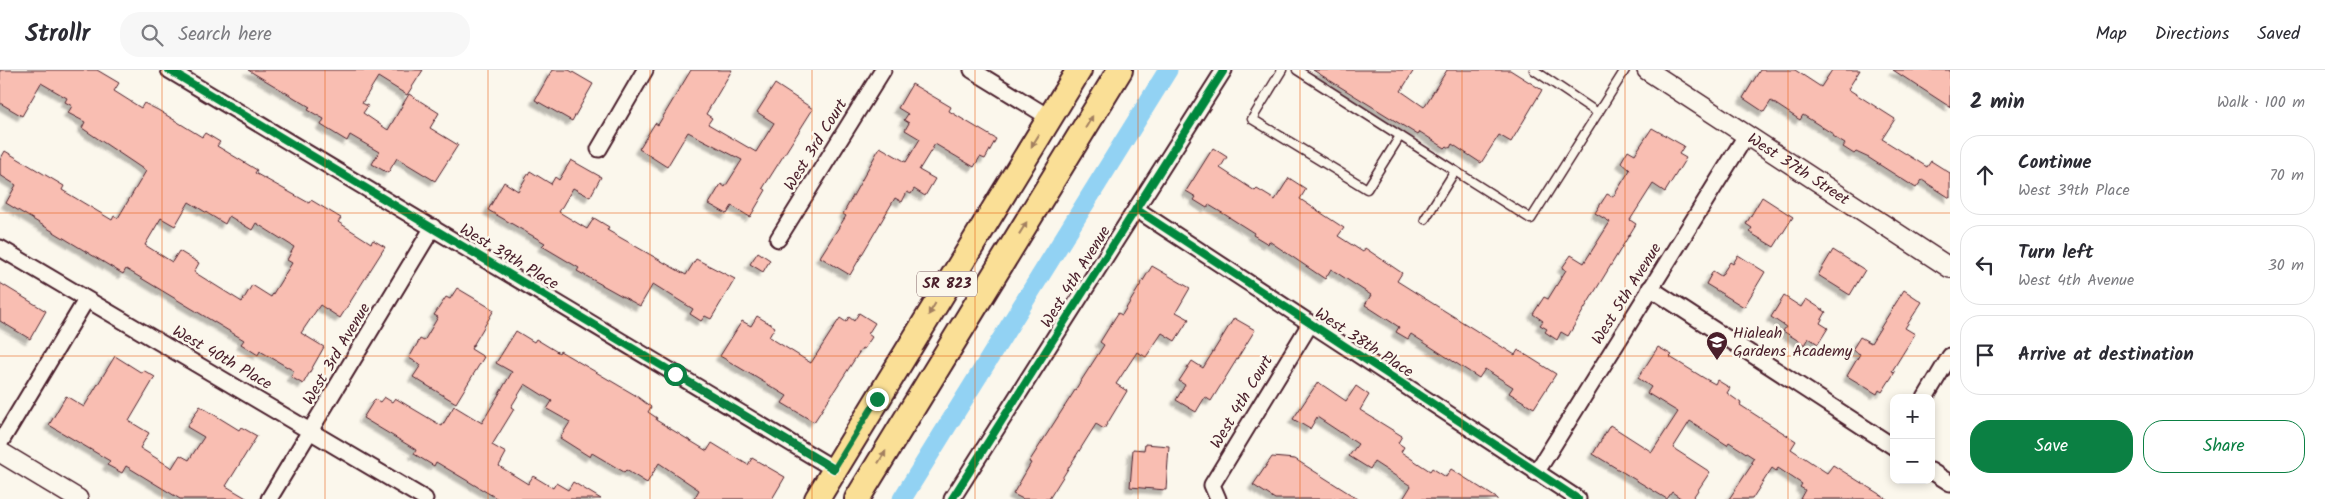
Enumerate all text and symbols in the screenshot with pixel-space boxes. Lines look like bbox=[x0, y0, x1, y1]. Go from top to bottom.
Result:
search box bbox=[120, 12, 470, 57]
text: Strollr bbox=[25, 15, 90, 54]
text: Search here bbox=[178, 20, 272, 50]
text: Map bbox=[2095, 20, 2127, 49]
text: Directions bbox=[2155, 20, 2229, 49]
text: Saved bbox=[2257, 20, 2300, 49]
icon: search bbox=[138, 21, 166, 49]
text: 2 min bbox=[1970, 86, 2025, 119]
text: Walk · 100 m bbox=[2217, 90, 2305, 115]
street label: West 3rd Court bbox=[778, 94, 855, 196]
one-way arrow bbox=[1084, 116, 1093, 129]
street label: West 37th Street bbox=[1742, 126, 1855, 212]
one-way arrow bbox=[1031, 135, 1040, 148]
text: Continue bbox=[2018, 148, 2091, 178]
icon: ahead bbox=[1971, 161, 1999, 189]
text: 70 m bbox=[2269, 163, 2304, 188]
text: West 39th Place bbox=[2018, 178, 2130, 203]
street label: West 39th Place bbox=[455, 218, 563, 296]
street label: West 4th Avenue bbox=[1035, 221, 1117, 333]
one-way arrow bbox=[1019, 222, 1028, 235]
street label: West 5th Avenue bbox=[1586, 238, 1668, 350]
text: Turn left bbox=[2018, 238, 2093, 268]
icon: left bbox=[1971, 251, 1999, 279]
text: 30 m bbox=[2268, 253, 2304, 278]
text: West 4th Avenue bbox=[2018, 268, 2134, 293]
road number: SR 823 bbox=[917, 272, 977, 296]
street label: West 3rd Avenue bbox=[297, 298, 377, 410]
street label: West 38th Place bbox=[1310, 302, 1418, 384]
one-way arrow bbox=[927, 303, 936, 316]
street label: West 40th Place bbox=[167, 319, 277, 397]
place label: Hialeah Gardens Academy bbox=[1733, 321, 1853, 364]
school or university icon: Hialeah Gardens Academy bbox=[1705, 330, 1729, 361]
text: Arrive at destination bbox=[2018, 340, 2194, 370]
icon: arrive bbox=[1971, 341, 1999, 369]
street label: West 4th Court bbox=[1204, 350, 1280, 454]
route start bbox=[664, 363, 687, 386]
route end bbox=[866, 388, 889, 411]
map controls bbox=[1890, 394, 1935, 484]
button: + bbox=[1890, 394, 1935, 439]
button: Save bbox=[1970, 420, 2133, 473]
button: Share bbox=[2143, 420, 2305, 473]
button: − bbox=[1890, 439, 1935, 484]
one-way arrow bbox=[878, 450, 887, 464]

